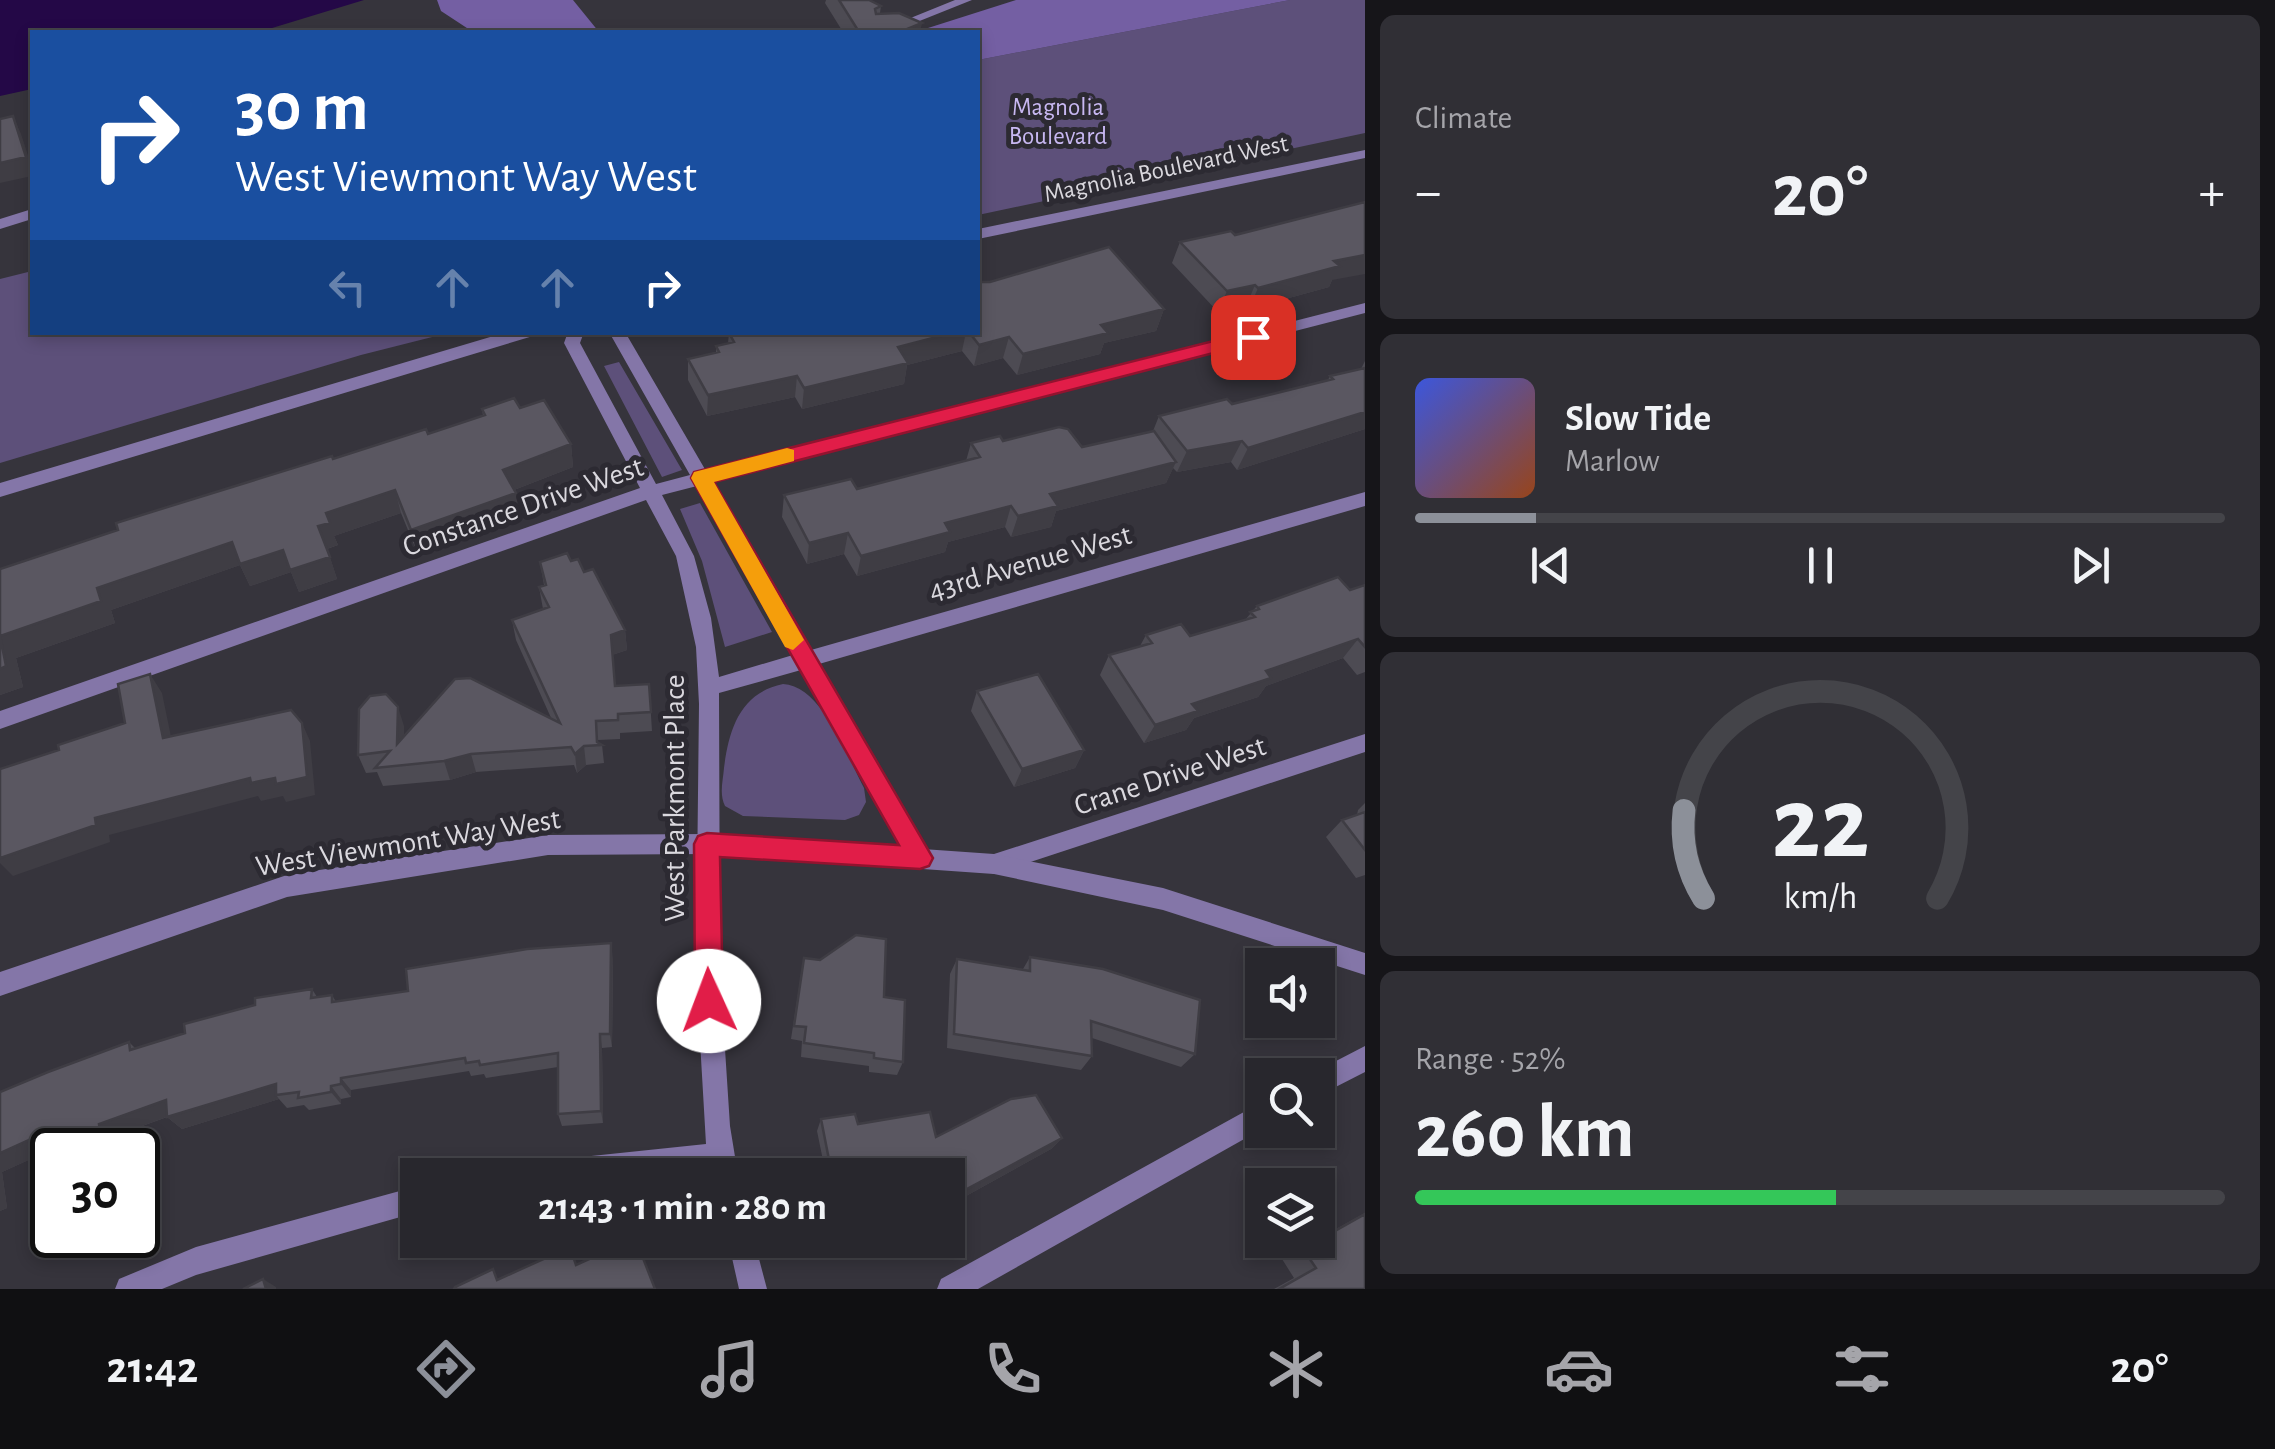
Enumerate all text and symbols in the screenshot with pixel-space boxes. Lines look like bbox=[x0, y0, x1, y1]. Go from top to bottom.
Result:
icon: right bbox=[70, 70, 200, 200]
text: 30 m bbox=[235, 73, 369, 143]
park label: Magnolia Boulevard bbox=[1009, 95, 1107, 149]
text: Climate bbox=[1415, 102, 1512, 134]
street label: Magnolia Boulevard West bbox=[1042, 131, 1290, 207]
text: West Viewmont Way West bbox=[235, 155, 697, 200]
text: 20° bbox=[1772, 155, 1868, 230]
text: − bbox=[1415, 165, 1441, 220]
text: + bbox=[2199, 165, 2225, 220]
icon: left bbox=[320, 260, 375, 315]
icon: ahead bbox=[425, 260, 480, 315]
icon: ahead bbox=[530, 260, 585, 315]
icon: right bbox=[635, 260, 690, 315]
pin bbox=[1211, 295, 1296, 380]
icon: arrive bbox=[1226, 310, 1281, 365]
text: Slow Tide bbox=[1565, 400, 1711, 438]
text: Marlow bbox=[1565, 445, 1660, 477]
street label: Constance Drive West bbox=[399, 452, 648, 562]
street label: 43rd Avenue West bbox=[925, 520, 1135, 606]
icon: previous bbox=[1523, 538, 1578, 593]
icon: pause bbox=[1793, 538, 1848, 593]
icon: next bbox=[2063, 538, 2118, 593]
street label: West Parkmont Place bbox=[660, 674, 690, 922]
street label: Crane Drive West bbox=[1070, 731, 1270, 821]
text: 22 bbox=[1771, 773, 1869, 877]
street label: West Viewmont Way West bbox=[254, 804, 563, 882]
text: km/h bbox=[1783, 879, 1857, 915]
map controls bbox=[1245, 948, 1335, 1258]
button: sound bbox=[1245, 948, 1335, 1038]
position arrow bbox=[657, 949, 761, 1053]
text: Range · 52% bbox=[1415, 1043, 1566, 1075]
button: search bbox=[1245, 1058, 1335, 1148]
text: 260 km bbox=[1415, 1096, 1635, 1171]
speed limit sign: 30 bbox=[30, 1128, 160, 1258]
button: layers bbox=[1245, 1168, 1335, 1258]
text: 21:43 · 1 min · 280 m bbox=[538, 1189, 827, 1227]
icon: directions bbox=[411, 1334, 481, 1404]
icon: music bbox=[695, 1334, 765, 1404]
icon: phone bbox=[978, 1334, 1048, 1404]
icon: climate bbox=[1261, 1334, 1331, 1404]
icon: car bbox=[1544, 1334, 1614, 1404]
icon: filters bbox=[1827, 1334, 1897, 1404]
text: 21:42 bbox=[107, 1346, 198, 1391]
text: 20° bbox=[2111, 1346, 2168, 1391]

